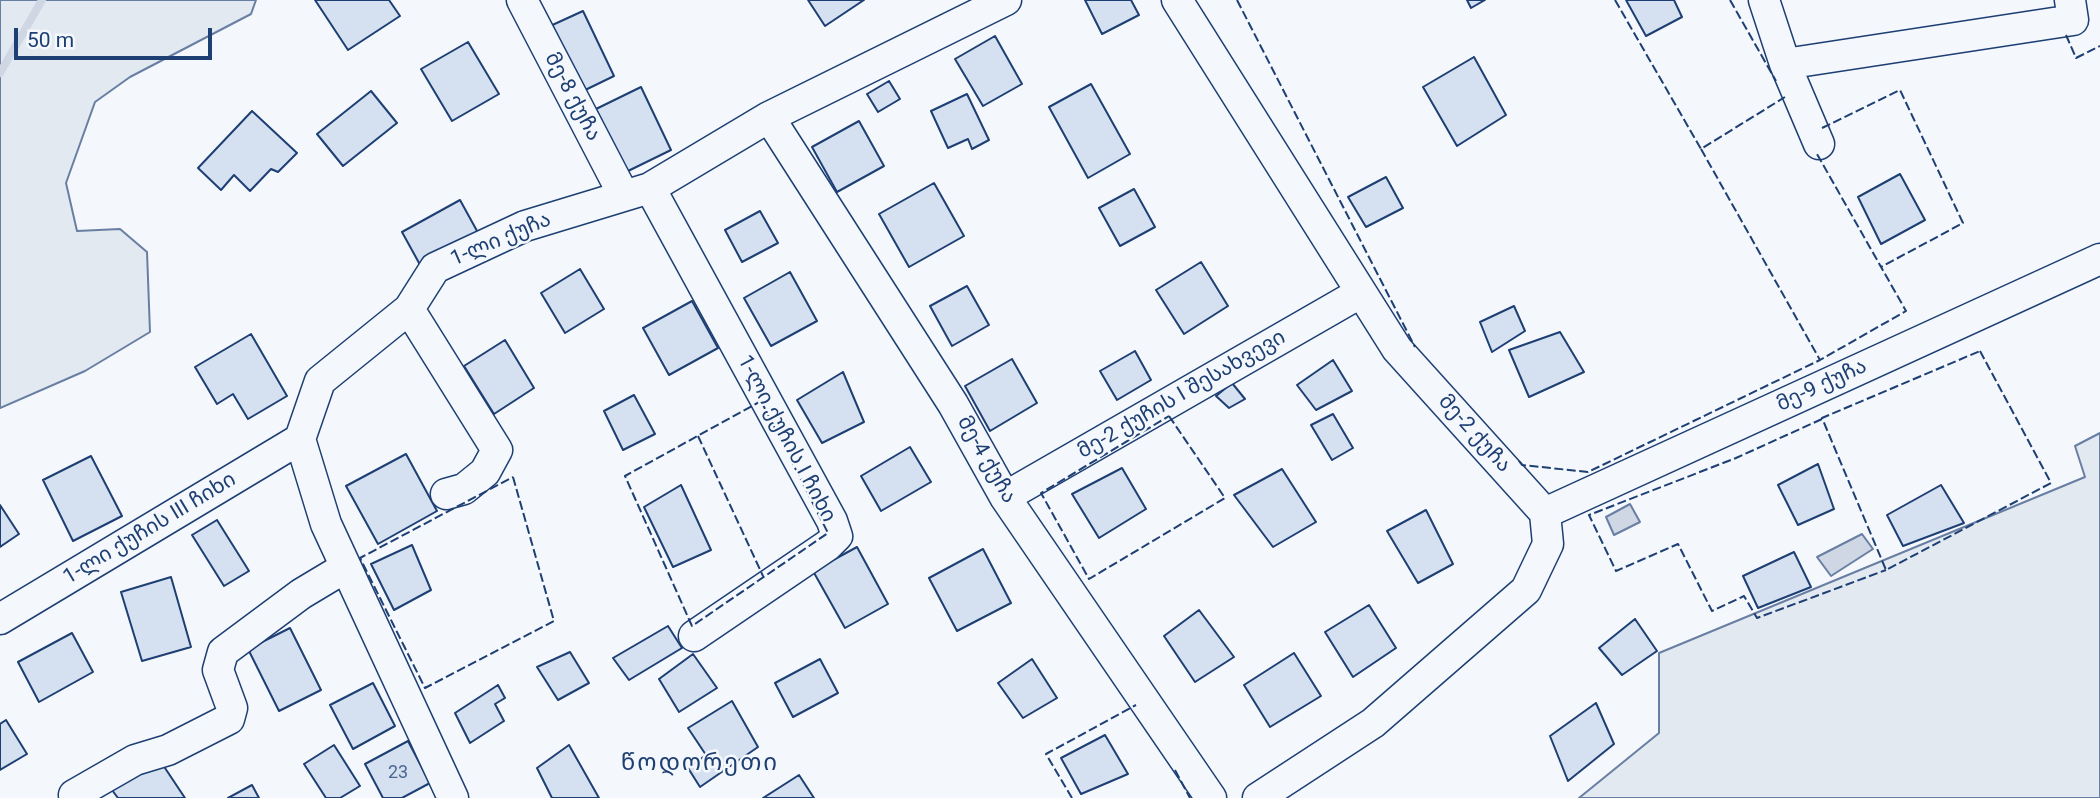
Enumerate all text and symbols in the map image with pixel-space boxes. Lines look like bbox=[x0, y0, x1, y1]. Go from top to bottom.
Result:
scale bar bbox=[18, 14, 215, 58]
text: 50 m bbox=[27, 28, 74, 52]
street label: მე-8 ქუჩა bbox=[538, 48, 606, 146]
street label: 1-ლი ქუჩა bbox=[447, 208, 555, 272]
street label: მე-2 ქუჩის I შესახვევი bbox=[1074, 325, 1290, 465]
street label: 1-ლი ქუჩის I ჩიხი bbox=[731, 351, 841, 527]
street label: მე-9 ქუჩა bbox=[1773, 354, 1871, 418]
street label: მე-2 ქუჩა bbox=[1432, 390, 1516, 478]
street label: მე-4 ქუჩა bbox=[951, 412, 1021, 508]
street label: 1-ლი ქუჩის III ჩიხი bbox=[59, 467, 241, 591]
district label: წოდორეთი bbox=[622, 750, 778, 778]
house number: 23 bbox=[388, 762, 408, 784]

